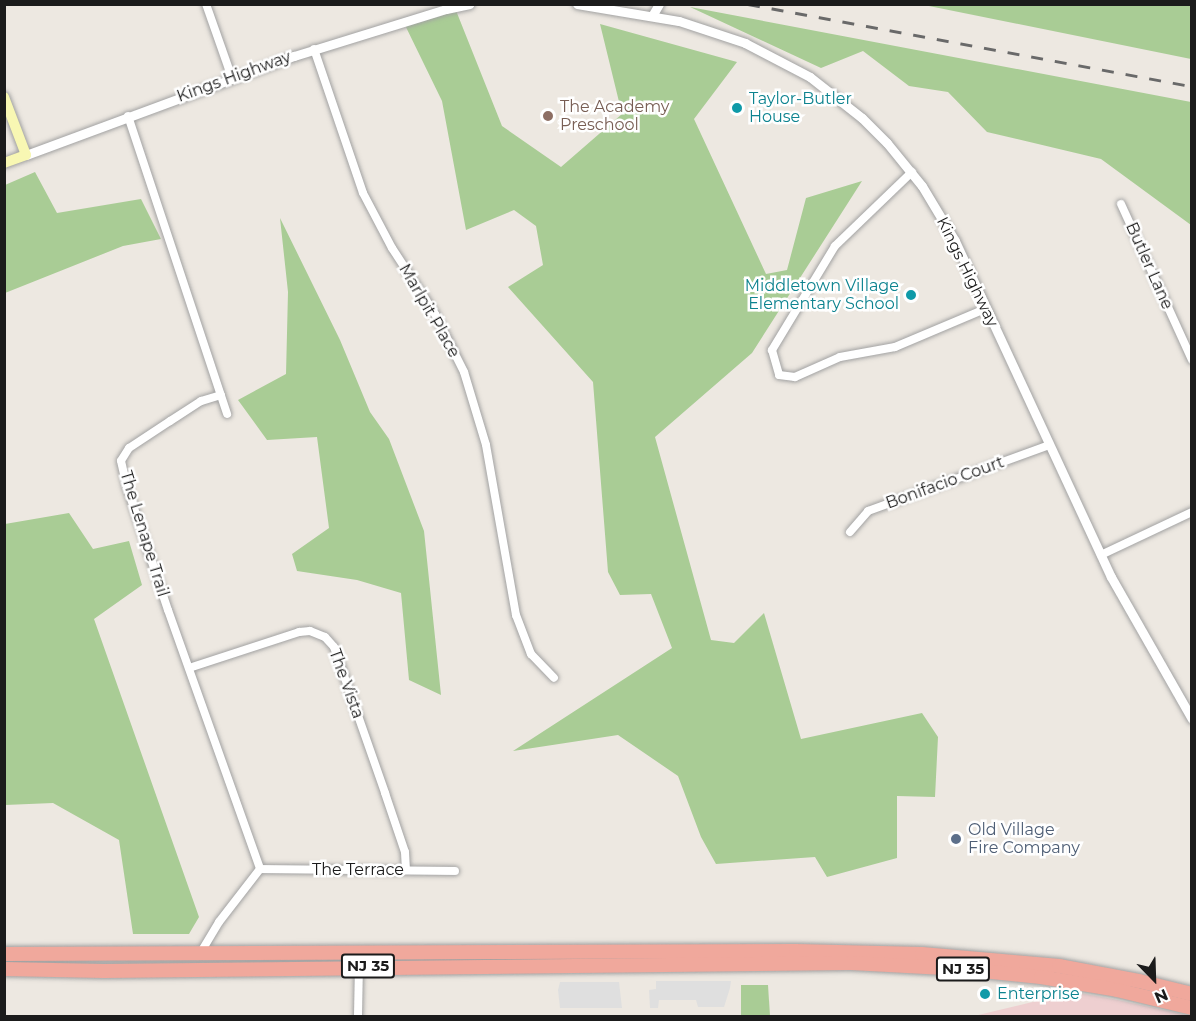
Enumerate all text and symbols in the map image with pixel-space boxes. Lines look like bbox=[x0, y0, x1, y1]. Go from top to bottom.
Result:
street label: Kings Highway bbox=[174, 47, 294, 107]
place label: Taylor-Butler House bbox=[749, 89, 852, 127]
place label: The Academy Preschool bbox=[560, 97, 670, 135]
marker: Taylor-Butler House bbox=[730, 101, 744, 115]
marker: The Academy Preschool bbox=[541, 109, 555, 123]
street label: Kings Highway bbox=[932, 214, 1002, 330]
street label: Butler Lane bbox=[1121, 220, 1177, 312]
street label: Marlpit Place bbox=[394, 261, 464, 361]
place label: Middletown Village Elementary School bbox=[745, 276, 899, 314]
marker: Middletown Village Elementary School bbox=[904, 288, 918, 302]
street label: Bonifacio Court bbox=[883, 453, 1007, 513]
street label: The Lenape Trail bbox=[116, 469, 172, 599]
street label: The Vista bbox=[325, 647, 367, 721]
place label: Old Village Fire Company bbox=[968, 820, 1080, 858]
marker: Old Village Fire Company bbox=[949, 832, 963, 846]
street label: The Terrace bbox=[312, 860, 404, 880]
north arrow bbox=[1124, 949, 1184, 1009]
road number: NJ 35 bbox=[340, 954, 397, 978]
road number: NJ 35 bbox=[934, 957, 992, 981]
place label: Enterprise bbox=[997, 984, 1080, 1004]
text: N bbox=[1152, 985, 1171, 1007]
marker: Enterprise bbox=[978, 987, 992, 1001]

